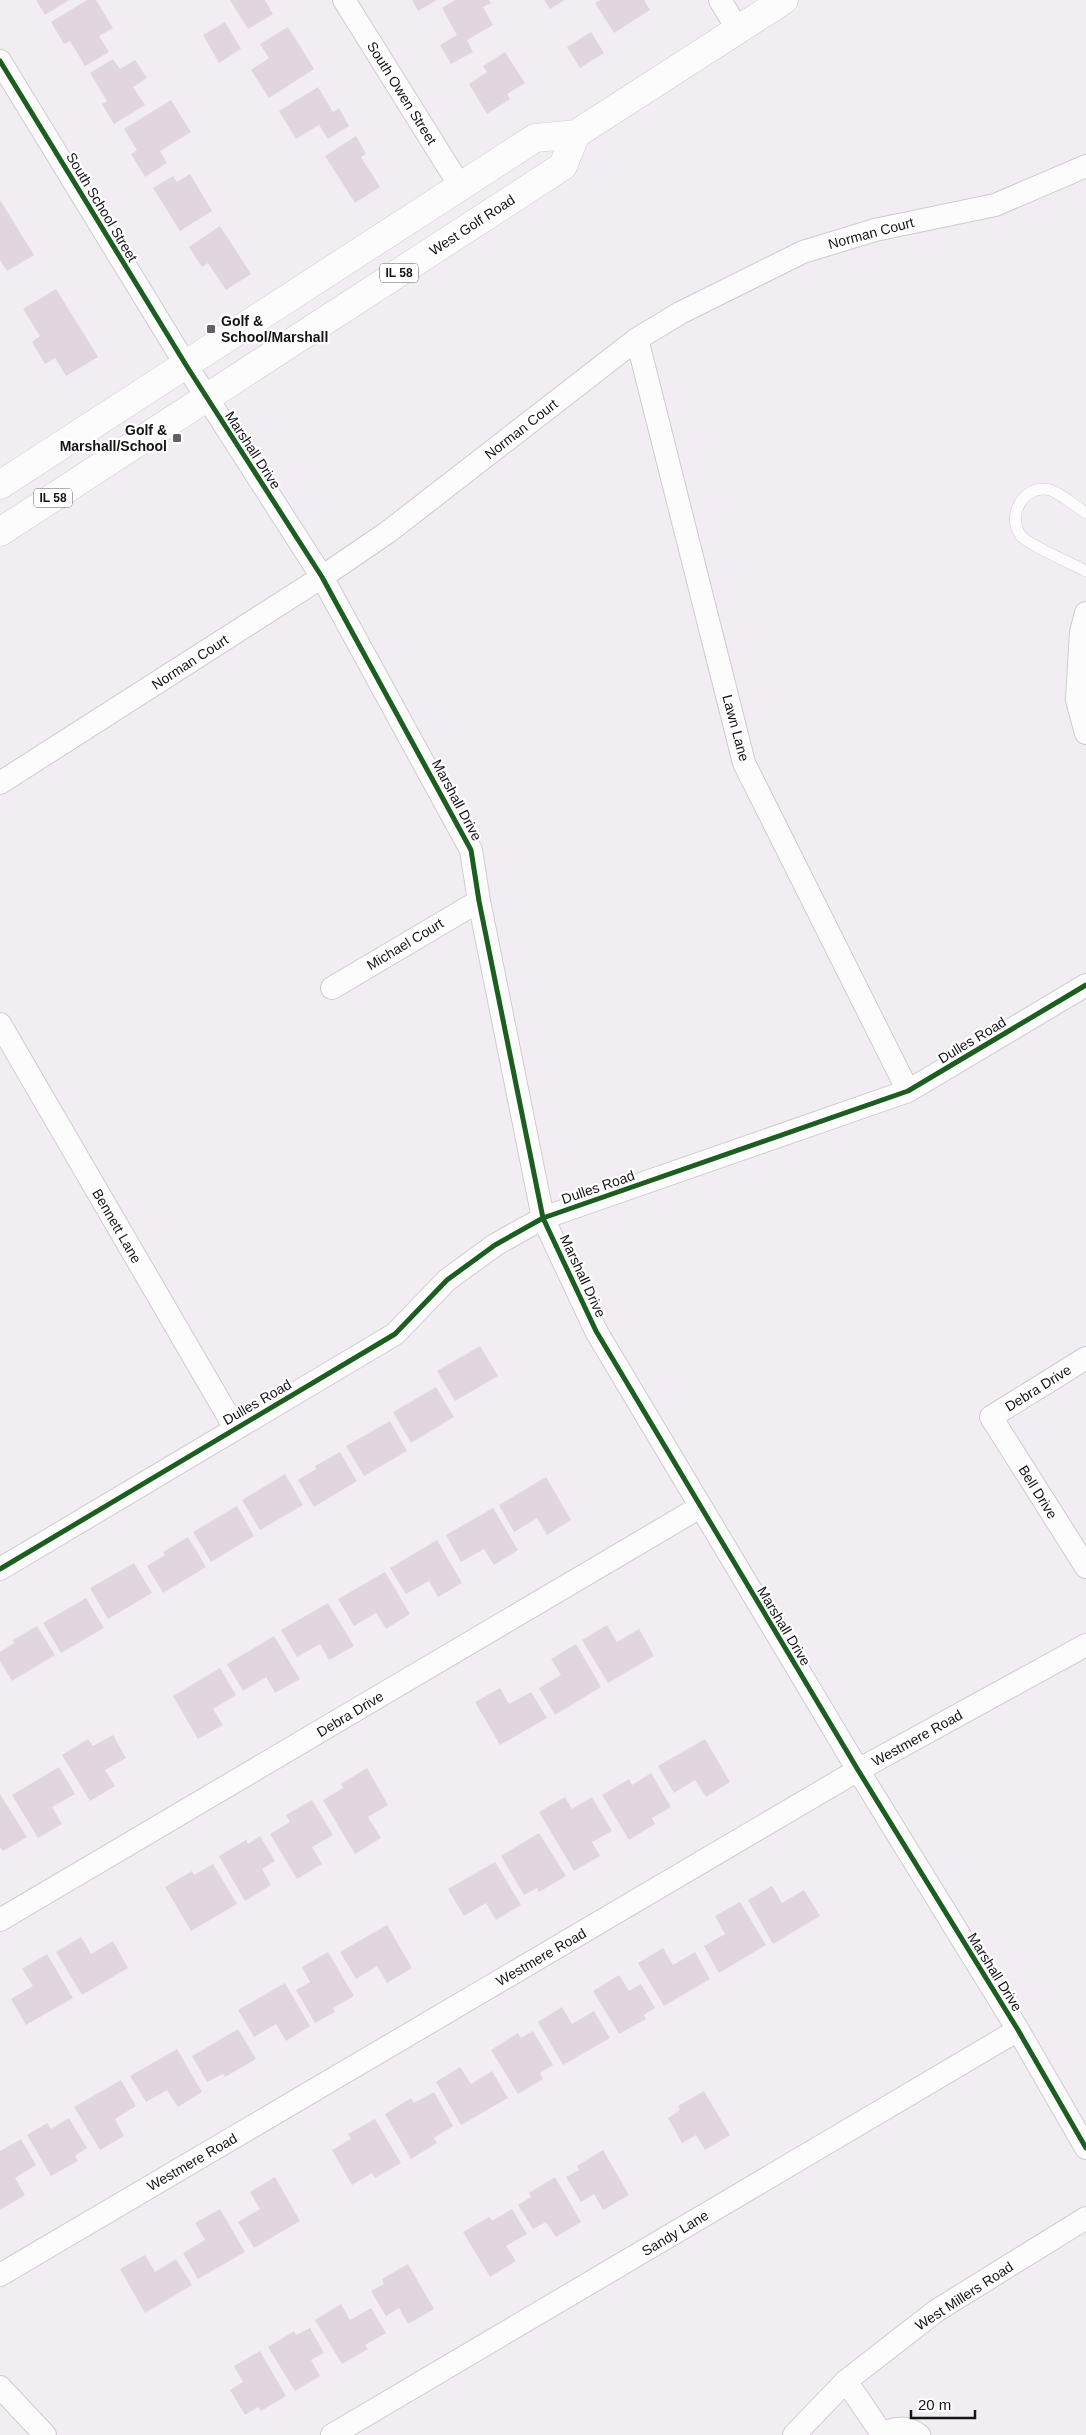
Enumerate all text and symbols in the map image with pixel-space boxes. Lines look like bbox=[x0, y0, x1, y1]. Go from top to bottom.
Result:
street label: South Owen Street bbox=[364, 39, 440, 147]
street label: South School Street bbox=[63, 150, 141, 265]
street label: West Golf Road bbox=[426, 191, 518, 259]
street label: Norman Court bbox=[826, 214, 916, 252]
road number: IL 58 bbox=[380, 264, 418, 282]
place label: Golf & School/Marshall bbox=[221, 313, 328, 345]
marker: Golf & School/Marshall bbox=[205, 323, 217, 335]
street label: Norman Court bbox=[481, 396, 561, 462]
street label: Marshall Drive bbox=[222, 408, 284, 492]
place label: Golf & Marshall/School bbox=[60, 422, 167, 454]
marker: Golf & Marshall/School bbox=[171, 432, 183, 444]
road number: IL 58 bbox=[34, 488, 72, 508]
street label: Norman Court bbox=[149, 631, 231, 693]
street label: Lawn Lane bbox=[719, 693, 753, 763]
street label: Marshall Drive bbox=[429, 757, 485, 843]
street label: Michael Court bbox=[364, 915, 446, 973]
street label: Dulles Road bbox=[935, 1014, 1009, 1066]
street label: Dulles Road bbox=[559, 1167, 637, 1207]
street label: Bennett Lane bbox=[89, 1186, 145, 1266]
street label: Marshall Drive bbox=[557, 1232, 609, 1320]
street label: Debra Drive bbox=[1002, 1361, 1074, 1415]
street label: Dulles Road bbox=[220, 1376, 294, 1428]
street label: Bell Drive bbox=[1015, 1462, 1061, 1522]
street label: Marshall Drive bbox=[754, 1584, 814, 1669]
street label: Debra Drive bbox=[314, 1688, 386, 1740]
street label: Westmere Road bbox=[869, 1707, 965, 1769]
street label: Westmere Road bbox=[493, 1925, 589, 1989]
street label: Marshall Drive bbox=[965, 1930, 1026, 2014]
street label: Westmere Road bbox=[144, 2130, 240, 2194]
street label: Sandy Lane bbox=[639, 2207, 711, 2259]
street label: West Millers Road bbox=[912, 2258, 1016, 2334]
scale bar bbox=[911, 2388, 975, 2420]
text: 20 m bbox=[918, 2396, 951, 2413]

